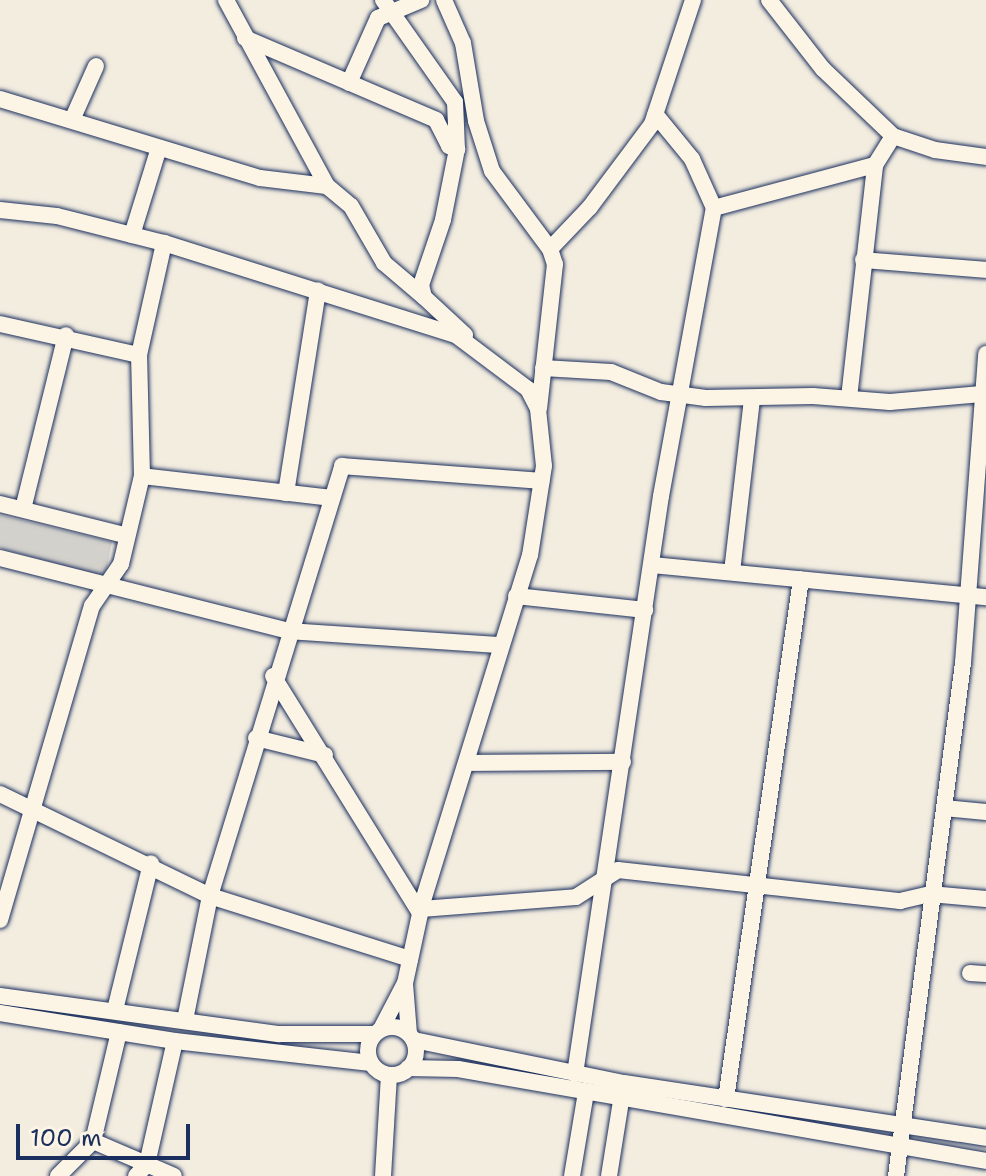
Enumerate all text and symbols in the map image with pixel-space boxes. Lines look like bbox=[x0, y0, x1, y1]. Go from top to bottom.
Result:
scale bar bbox=[20, 1108, 194, 1158]
text: 100 m bbox=[30, 1122, 102, 1154]

